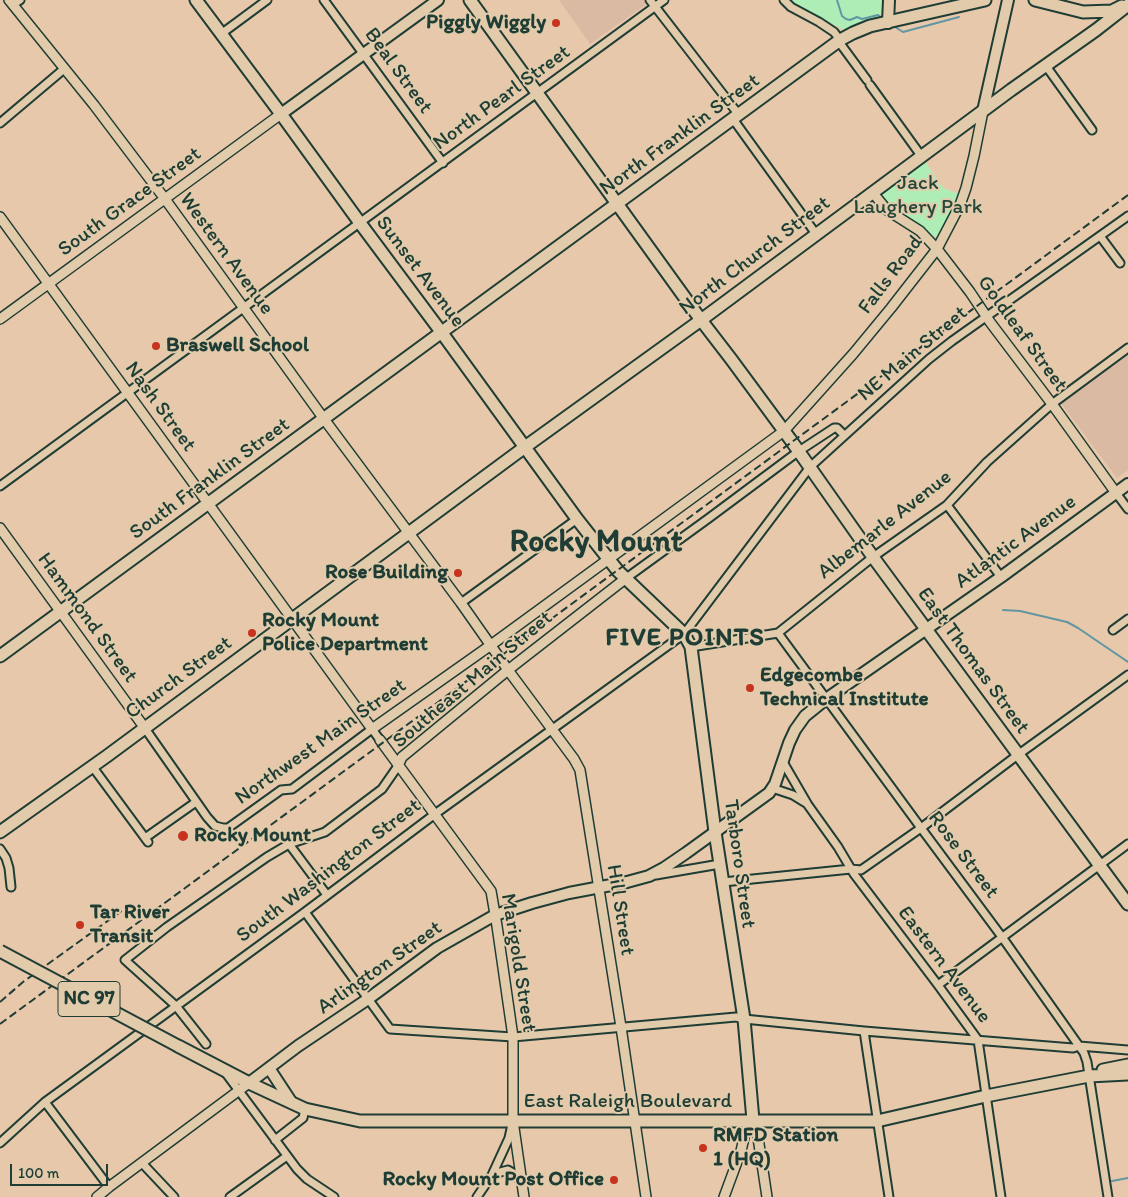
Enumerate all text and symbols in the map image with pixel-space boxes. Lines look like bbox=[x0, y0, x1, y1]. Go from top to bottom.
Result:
place label: Piggly Wiggly bbox=[426, 10, 546, 36]
marker: Piggly Wiggly bbox=[550, 17, 562, 29]
street label: Beal Street bbox=[358, 23, 438, 119]
street label: North Pearl Street bbox=[429, 40, 575, 156]
street label: North Franklin Street bbox=[595, 68, 765, 202]
street label: South Grace Street bbox=[53, 142, 207, 262]
park label: Jack Laughery Park bbox=[854, 171, 982, 221]
street label: Western Avenue bbox=[173, 188, 279, 320]
street label: North Church Street bbox=[674, 191, 836, 321]
street label: Sunset Avenue bbox=[370, 211, 470, 333]
street label: Falls Road bbox=[853, 231, 929, 319]
street label: Goldleaf Street bbox=[971, 271, 1073, 397]
street label: NE Main Street bbox=[853, 301, 973, 407]
place label: Braswell School bbox=[166, 333, 309, 359]
marker: Braswell School bbox=[150, 340, 162, 352]
street label: Nash Street bbox=[119, 357, 201, 457]
street label: South Franklin Street bbox=[125, 412, 295, 546]
street label: Albemarle Avenue bbox=[813, 465, 957, 585]
street label: Atlantic Avenue bbox=[951, 490, 1081, 594]
district label: Rocky Mount bbox=[510, 524, 682, 562]
street label: Hammond Street bbox=[31, 548, 143, 688]
place label: Rose Building bbox=[325, 560, 448, 586]
marker: Rose Building bbox=[452, 567, 464, 579]
street label: East Thomas Street bbox=[911, 583, 1035, 739]
street label: Southeast Main Street bbox=[388, 606, 558, 754]
place label: Rocky Mount Police Department bbox=[262, 608, 428, 658]
district label: FIVE POINTS bbox=[605, 622, 765, 654]
marker: Rocky Mount Police Department bbox=[246, 627, 258, 639]
street label: Church Street bbox=[121, 631, 237, 725]
place label: Edgecombe Technical Institute bbox=[760, 663, 929, 713]
street label: Northwest Main Street bbox=[230, 673, 412, 811]
marker: Edgecombe Technical Institute bbox=[744, 682, 756, 694]
street label: South Washington Street bbox=[232, 793, 426, 949]
street label: Tarboro Street bbox=[717, 798, 761, 930]
street label: Rose Street bbox=[922, 806, 1004, 904]
place label: Rocky Mount bbox=[194, 823, 311, 849]
marker: Rocky Mount bbox=[176, 829, 190, 843]
street label: Hill Street bbox=[600, 863, 640, 957]
street label: Marigold Street bbox=[495, 892, 541, 1034]
place label: Tar River Transit bbox=[90, 900, 169, 950]
street label: Eastern Avenue bbox=[892, 901, 996, 1029]
street label: Arlington Street bbox=[313, 916, 447, 1020]
marker: Tar River Transit bbox=[74, 919, 86, 931]
road number: NC 97 bbox=[58, 982, 120, 1016]
street label: East Raleigh Boulevard bbox=[524, 1089, 732, 1115]
place label: RMFD Station 1 (HQ) bbox=[713, 1123, 838, 1173]
marker: RMFD Station 1 (HQ) bbox=[697, 1142, 709, 1154]
scale bar bbox=[12, 1154, 110, 1186]
text: 100 m bbox=[18, 1164, 59, 1182]
place label: Rocky Mount Post Office bbox=[383, 1167, 604, 1193]
marker: Rocky Mount Post Office bbox=[608, 1174, 620, 1186]

